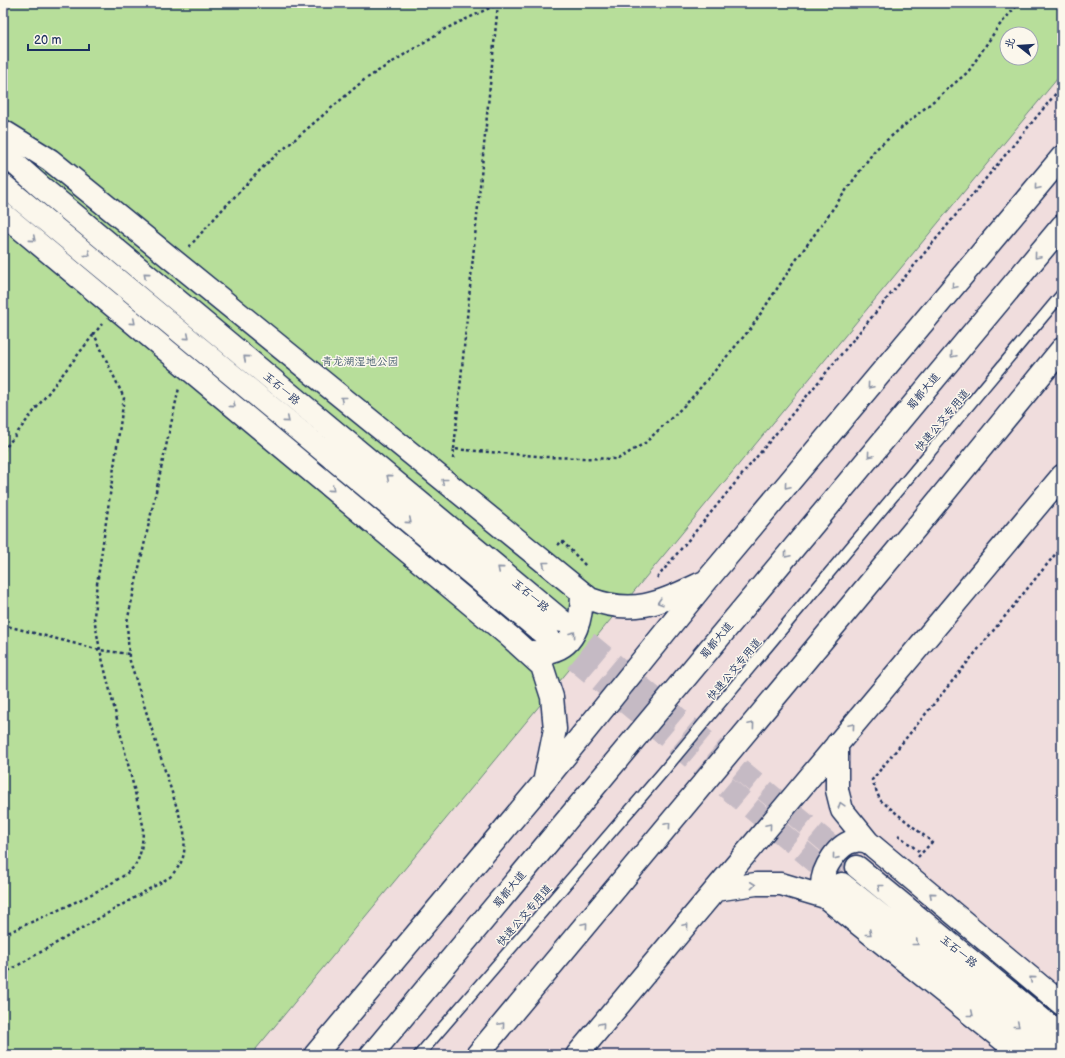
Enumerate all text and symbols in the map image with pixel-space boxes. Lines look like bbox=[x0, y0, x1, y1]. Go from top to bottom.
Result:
scale bar bbox=[28, 26, 89, 52]
north arrow bbox=[999, 26, 1039, 66]
text: 20 m bbox=[34, 33, 61, 48]
text: 北 bbox=[1002, 36, 1018, 50]
one-way arrow bbox=[1035, 182, 1042, 189]
one-way arrow bbox=[28, 234, 36, 241]
one-way arrow bbox=[83, 249, 90, 256]
one-way arrow bbox=[1034, 251, 1041, 258]
one-way arrow bbox=[144, 272, 151, 279]
one-way arrow bbox=[951, 282, 958, 289]
one-way arrow bbox=[128, 317, 135, 324]
one-way arrow bbox=[183, 332, 190, 339]
one-way arrow bbox=[951, 351, 958, 358]
park label: 青龙湖湿地公园 bbox=[322, 355, 399, 368]
one-way arrow bbox=[243, 356, 251, 363]
street label: 玉石一路 bbox=[261, 369, 303, 408]
street label: 蜀都大道 bbox=[904, 370, 943, 412]
one-way arrow bbox=[868, 381, 875, 389]
street label: 快速公交专用道 bbox=[913, 387, 972, 454]
one-way arrow bbox=[340, 397, 348, 404]
one-way arrow bbox=[228, 401, 235, 408]
one-way arrow bbox=[283, 416, 290, 423]
one-way arrow bbox=[868, 450, 875, 458]
one-way arrow bbox=[386, 475, 394, 482]
one-way arrow bbox=[441, 479, 448, 486]
one-way arrow bbox=[784, 481, 791, 488]
one-way arrow bbox=[328, 484, 335, 491]
one-way arrow bbox=[404, 517, 411, 524]
one-way arrow bbox=[785, 550, 792, 558]
one-way arrow bbox=[542, 561, 549, 568]
one-way arrow bbox=[497, 567, 504, 574]
street label: 玉石一路 bbox=[510, 576, 552, 615]
one-way arrow bbox=[657, 597, 664, 606]
street label: 蜀都大道 bbox=[697, 619, 736, 661]
one-way arrow bbox=[568, 631, 575, 638]
street label: 快速公交专用道 bbox=[705, 636, 764, 703]
one-way arrow bbox=[747, 723, 754, 730]
one-way arrow bbox=[848, 724, 855, 731]
one-way arrow bbox=[837, 801, 846, 808]
one-way arrow bbox=[664, 823, 671, 830]
one-way arrow bbox=[764, 823, 771, 830]
one-way arrow bbox=[832, 852, 839, 859]
street label: 蜀都大道 bbox=[490, 868, 529, 910]
one-way arrow bbox=[750, 881, 757, 890]
street label: 快速公交专用道 bbox=[494, 882, 555, 949]
one-way arrow bbox=[878, 884, 885, 891]
one-way arrow bbox=[930, 893, 937, 900]
one-way arrow bbox=[581, 923, 588, 930]
one-way arrow bbox=[681, 923, 688, 930]
one-way arrow bbox=[865, 928, 872, 935]
street label: 玉石一路 bbox=[937, 932, 980, 970]
one-way arrow bbox=[912, 939, 919, 946]
one-way arrow bbox=[1029, 976, 1037, 983]
one-way arrow bbox=[966, 1009, 973, 1016]
one-way arrow bbox=[1013, 1020, 1020, 1027]
one-way arrow bbox=[497, 1022, 504, 1030]
one-way arrow bbox=[597, 1022, 604, 1030]

